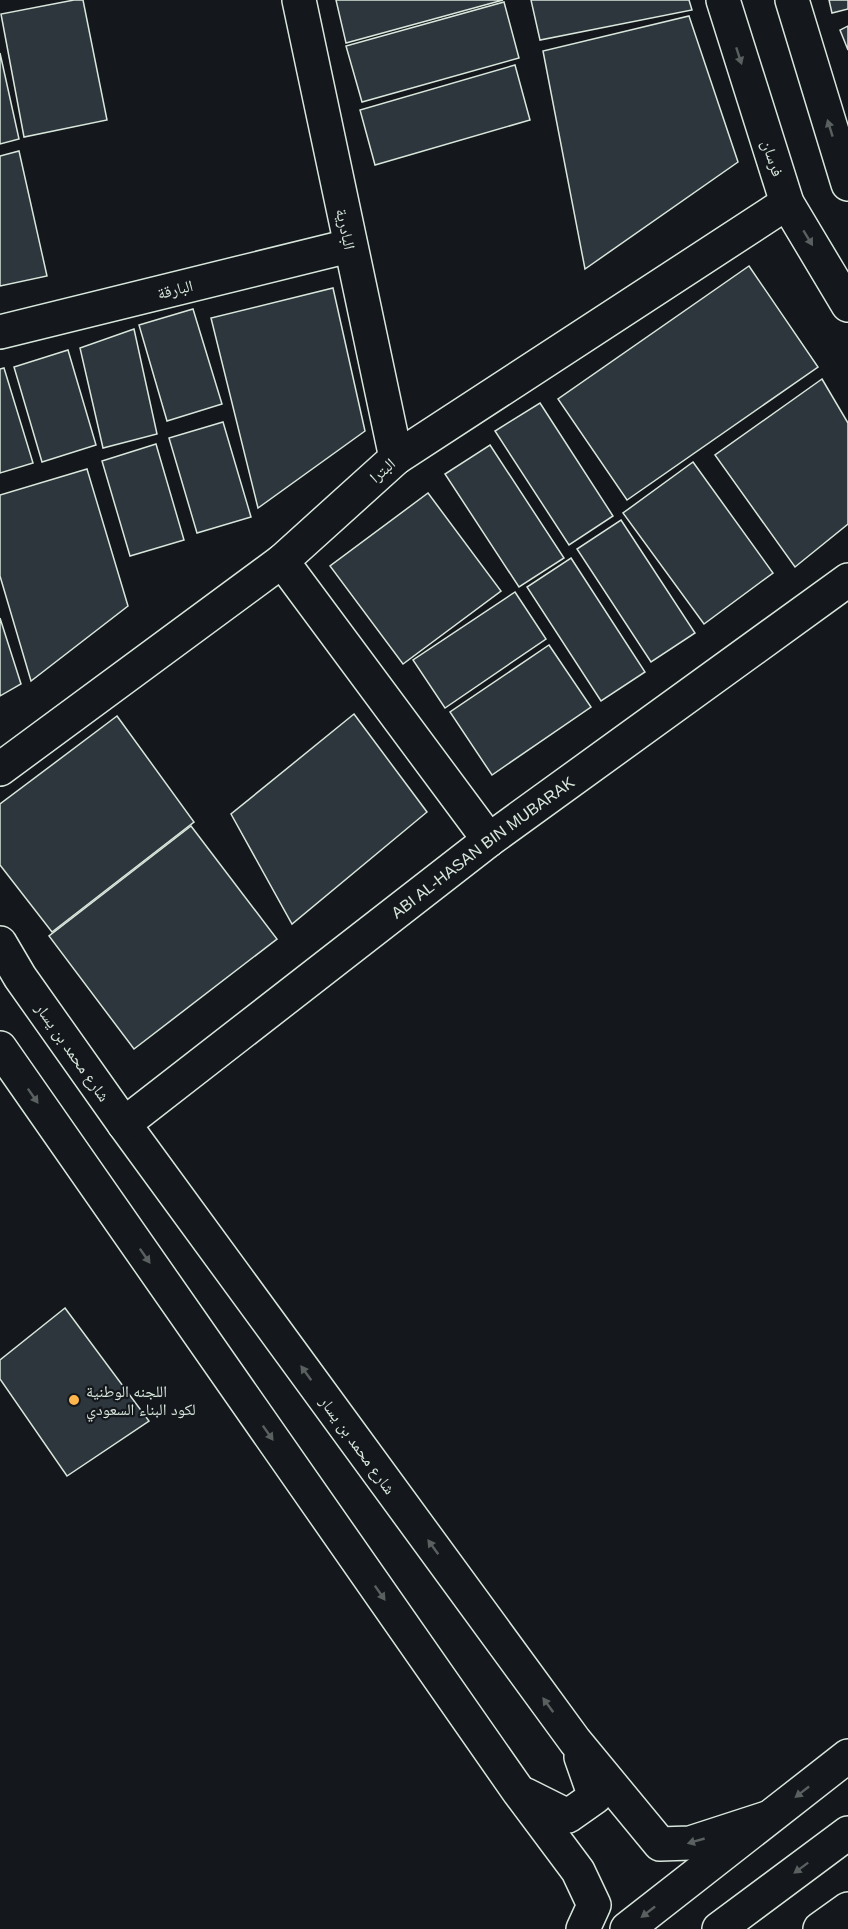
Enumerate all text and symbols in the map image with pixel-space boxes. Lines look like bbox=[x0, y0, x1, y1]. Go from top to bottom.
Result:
one-way arrow bbox=[735, 47, 745, 65]
one-way arrow bbox=[825, 119, 834, 137]
street label: فرسان bbox=[757, 138, 786, 179]
street label: البادرية bbox=[332, 207, 358, 251]
one-way arrow bbox=[803, 230, 813, 247]
street label: البارقة bbox=[156, 277, 195, 303]
street label: البترا bbox=[366, 455, 399, 487]
street label: ABI AL-HASAN BIN MUBARAK bbox=[388, 773, 578, 922]
street label: شارع محمد بن يسار bbox=[30, 999, 113, 1106]
one-way arrow bbox=[27, 1087, 39, 1103]
one-way arrow bbox=[139, 1248, 150, 1264]
one-way arrow bbox=[300, 1365, 312, 1380]
place label: اللجنه الوطنية لكود البناء السعودي bbox=[86, 1383, 196, 1422]
marker: اللجنه الوطنية لكود البناء السعودي bbox=[67, 1393, 81, 1407]
street label: شارع محمد بن يسار bbox=[314, 1393, 399, 1498]
one-way arrow bbox=[262, 1425, 273, 1441]
one-way arrow bbox=[427, 1540, 439, 1556]
one-way arrow bbox=[374, 1584, 386, 1600]
one-way arrow bbox=[542, 1697, 554, 1713]
one-way arrow bbox=[794, 1786, 810, 1799]
one-way arrow bbox=[687, 1836, 705, 1846]
one-way arrow bbox=[793, 1862, 809, 1874]
one-way arrow bbox=[641, 1906, 656, 1918]

